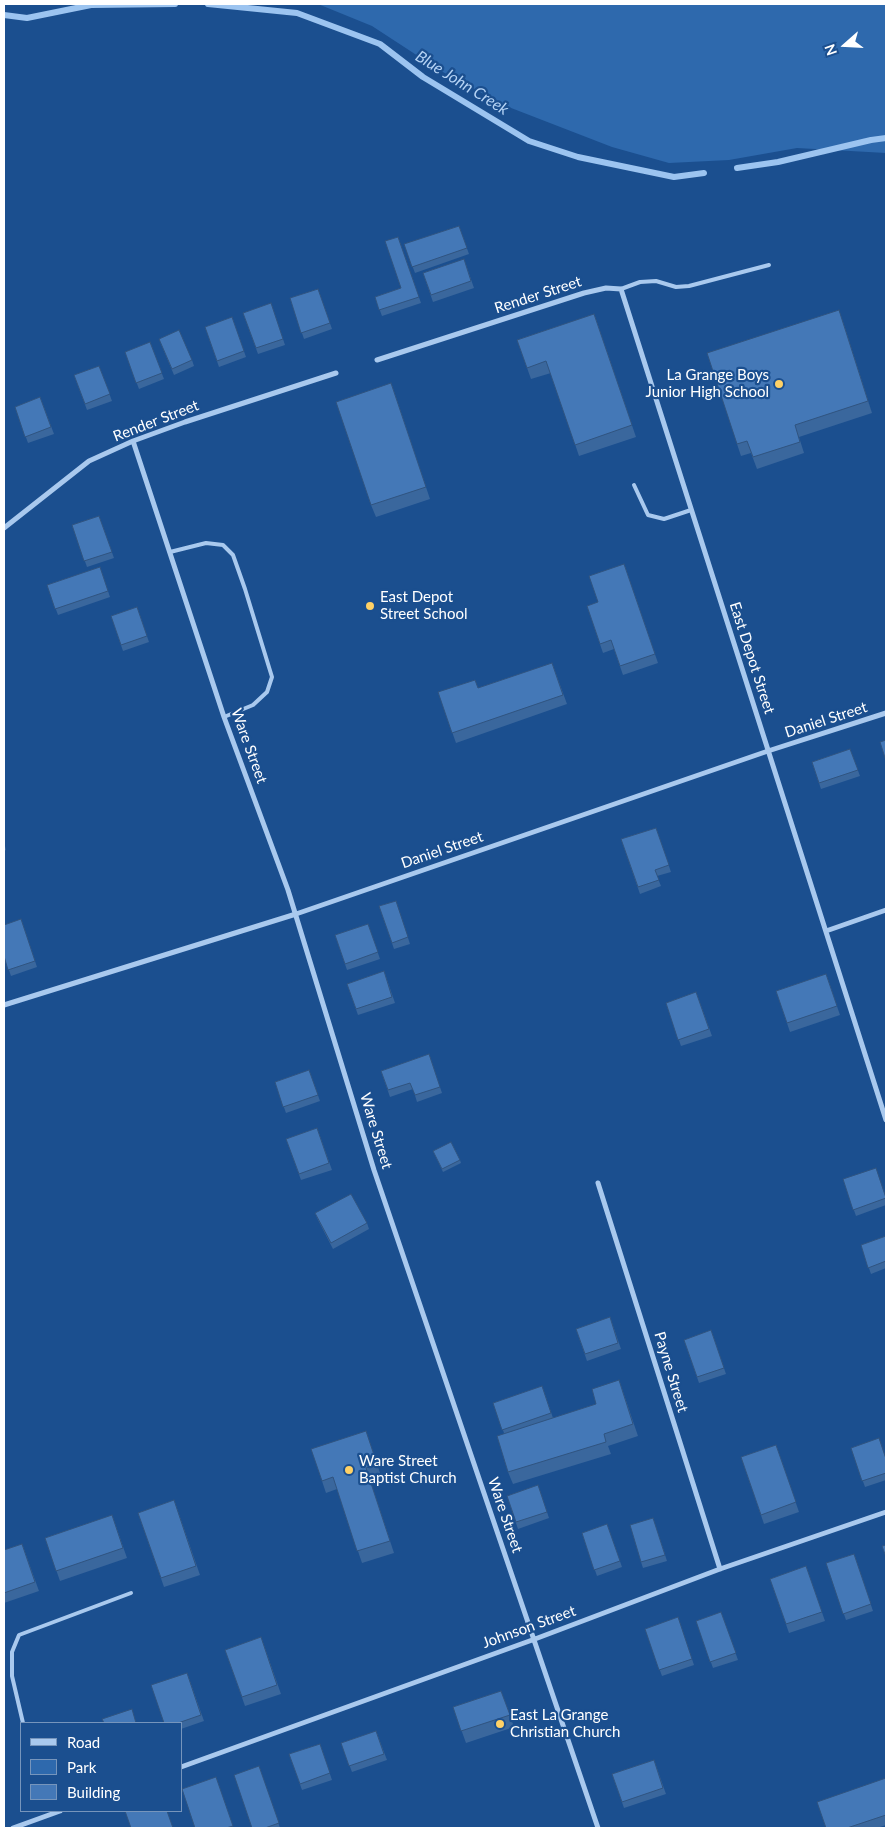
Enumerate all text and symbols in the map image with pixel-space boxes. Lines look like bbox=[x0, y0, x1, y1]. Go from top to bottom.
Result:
north arrow bbox=[820, 20, 870, 70]
text: N bbox=[821, 42, 840, 58]
water label: Blue John Creek bbox=[412, 47, 512, 119]
street label: Render Street bbox=[492, 272, 584, 318]
place label: La Grange Boys Junior High School bbox=[646, 366, 769, 401]
marker: La Grange Boys Junior High School bbox=[773, 378, 785, 390]
street label: Render Street bbox=[111, 396, 201, 446]
place label: East Depot Street School bbox=[380, 588, 468, 623]
marker: East Depot Street School bbox=[364, 600, 376, 612]
street label: East Depot Street bbox=[725, 600, 779, 716]
street label: Daniel Street bbox=[783, 698, 869, 742]
street label: Ware Street bbox=[227, 706, 271, 786]
street label: Daniel Street bbox=[399, 828, 485, 872]
street label: Ware Street bbox=[356, 1091, 396, 1171]
street label: Payne Street bbox=[650, 1329, 692, 1415]
place label: Ware Street Baptist Church bbox=[359, 1452, 457, 1487]
marker: Ware Street Baptist Church bbox=[343, 1464, 355, 1476]
street label: Ware Street bbox=[484, 1475, 526, 1555]
street label: Johnson Street bbox=[480, 1602, 578, 1652]
place label: East La Grange Christian Church bbox=[510, 1706, 620, 1741]
marker: East La Grange Christian Church bbox=[494, 1718, 506, 1730]
legend bbox=[20, 1722, 182, 1812]
text: Road bbox=[67, 1733, 100, 1751]
text: Park bbox=[67, 1758, 96, 1776]
text: Building bbox=[67, 1783, 120, 1801]

